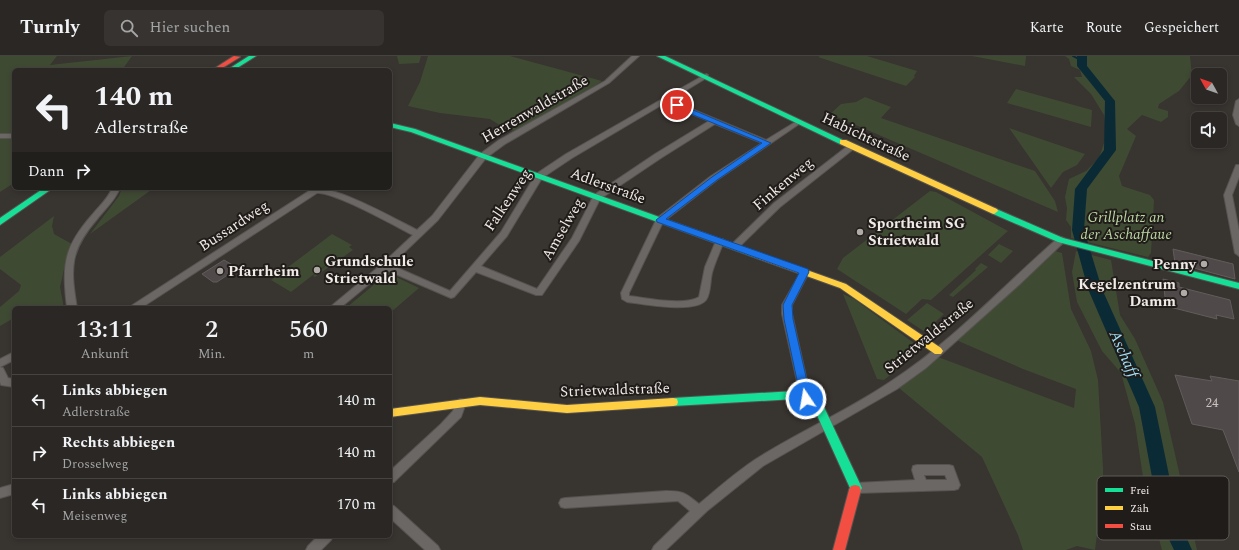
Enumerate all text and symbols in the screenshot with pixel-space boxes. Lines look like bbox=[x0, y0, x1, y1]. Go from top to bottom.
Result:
search box bbox=[104, 10, 384, 46]
text: Turnly bbox=[20, 13, 80, 42]
text: Hier suchen bbox=[150, 16, 230, 39]
icon: search bbox=[118, 17, 140, 39]
text: Karte bbox=[1030, 17, 1064, 38]
text: Route bbox=[1086, 17, 1122, 38]
text: Gespeichert bbox=[1144, 17, 1219, 38]
north arrow bbox=[1191, 68, 1227, 104]
map controls bbox=[1191, 68, 1227, 148]
street label: Herrenwaldstraße bbox=[477, 69, 593, 149]
text: 140 m bbox=[94, 75, 173, 118]
icon: left bbox=[28, 84, 80, 136]
pin bbox=[660, 88, 694, 122]
icon: arrive bbox=[666, 94, 688, 116]
street label: Habichtstraße bbox=[818, 106, 914, 168]
button: sound bbox=[1191, 112, 1227, 148]
text: Adlerstraße bbox=[94, 114, 188, 141]
street label: Finkenweg bbox=[748, 152, 818, 216]
text: Dann bbox=[28, 160, 64, 183]
icon: right bbox=[72, 160, 94, 182]
street label: Adlerstraße bbox=[567, 162, 649, 210]
street label: Falkenweg bbox=[479, 164, 537, 236]
street label: Amselweg bbox=[536, 193, 590, 265]
street label: Bussardweg bbox=[194, 195, 274, 257]
park label: Grillplatz an der Aschaffaue bbox=[1080, 206, 1172, 246]
place label: Sportheim SG Strietwald bbox=[868, 212, 965, 252]
marker: Sportheim SG Strietwald bbox=[855, 227, 865, 237]
place label: Grundschule Strietwald bbox=[325, 250, 414, 290]
place label: Penny bbox=[1153, 253, 1197, 276]
marker: Penny bbox=[1199, 259, 1209, 269]
place label: Pfarrheim bbox=[228, 260, 300, 283]
marker: Grundschule Strietwald bbox=[312, 265, 322, 275]
marker: Pfarrheim bbox=[215, 266, 225, 276]
place label: Kegelzentrum Damm bbox=[1078, 273, 1176, 313]
marker: Kegelzentrum Damm bbox=[1179, 288, 1189, 298]
street label: Strietwaldstraße bbox=[879, 293, 979, 379]
text: 13:11 bbox=[76, 312, 134, 348]
text: 2 bbox=[205, 312, 218, 348]
text: 560 bbox=[289, 312, 328, 348]
water label: Aschaff bbox=[1102, 325, 1146, 384]
text: Ankunft bbox=[81, 344, 129, 364]
text: Min. bbox=[198, 344, 225, 364]
text: m bbox=[303, 344, 314, 364]
street label: Strietwaldstraße bbox=[560, 377, 670, 403]
position arrow bbox=[785, 378, 827, 420]
text: Links abbiegen bbox=[62, 379, 167, 402]
text: 140 m bbox=[337, 389, 376, 412]
icon: left bbox=[28, 390, 50, 412]
house number: 24 bbox=[1206, 393, 1219, 413]
text: Adlerstraße bbox=[62, 402, 130, 422]
text: Rechts abbiegen bbox=[62, 431, 175, 454]
text: 140 m bbox=[337, 441, 376, 464]
icon: right bbox=[28, 442, 50, 464]
text: Drosselweg bbox=[62, 454, 129, 474]
legend bbox=[1097, 476, 1229, 540]
text: Frei bbox=[1130, 482, 1150, 499]
text: Links abbiegen bbox=[62, 483, 167, 506]
text: 170 m bbox=[337, 493, 376, 516]
icon: left bbox=[28, 494, 50, 516]
text: Zäh bbox=[1130, 500, 1149, 517]
text: Meisenweg bbox=[62, 506, 127, 526]
text: Stau bbox=[1130, 518, 1151, 535]

